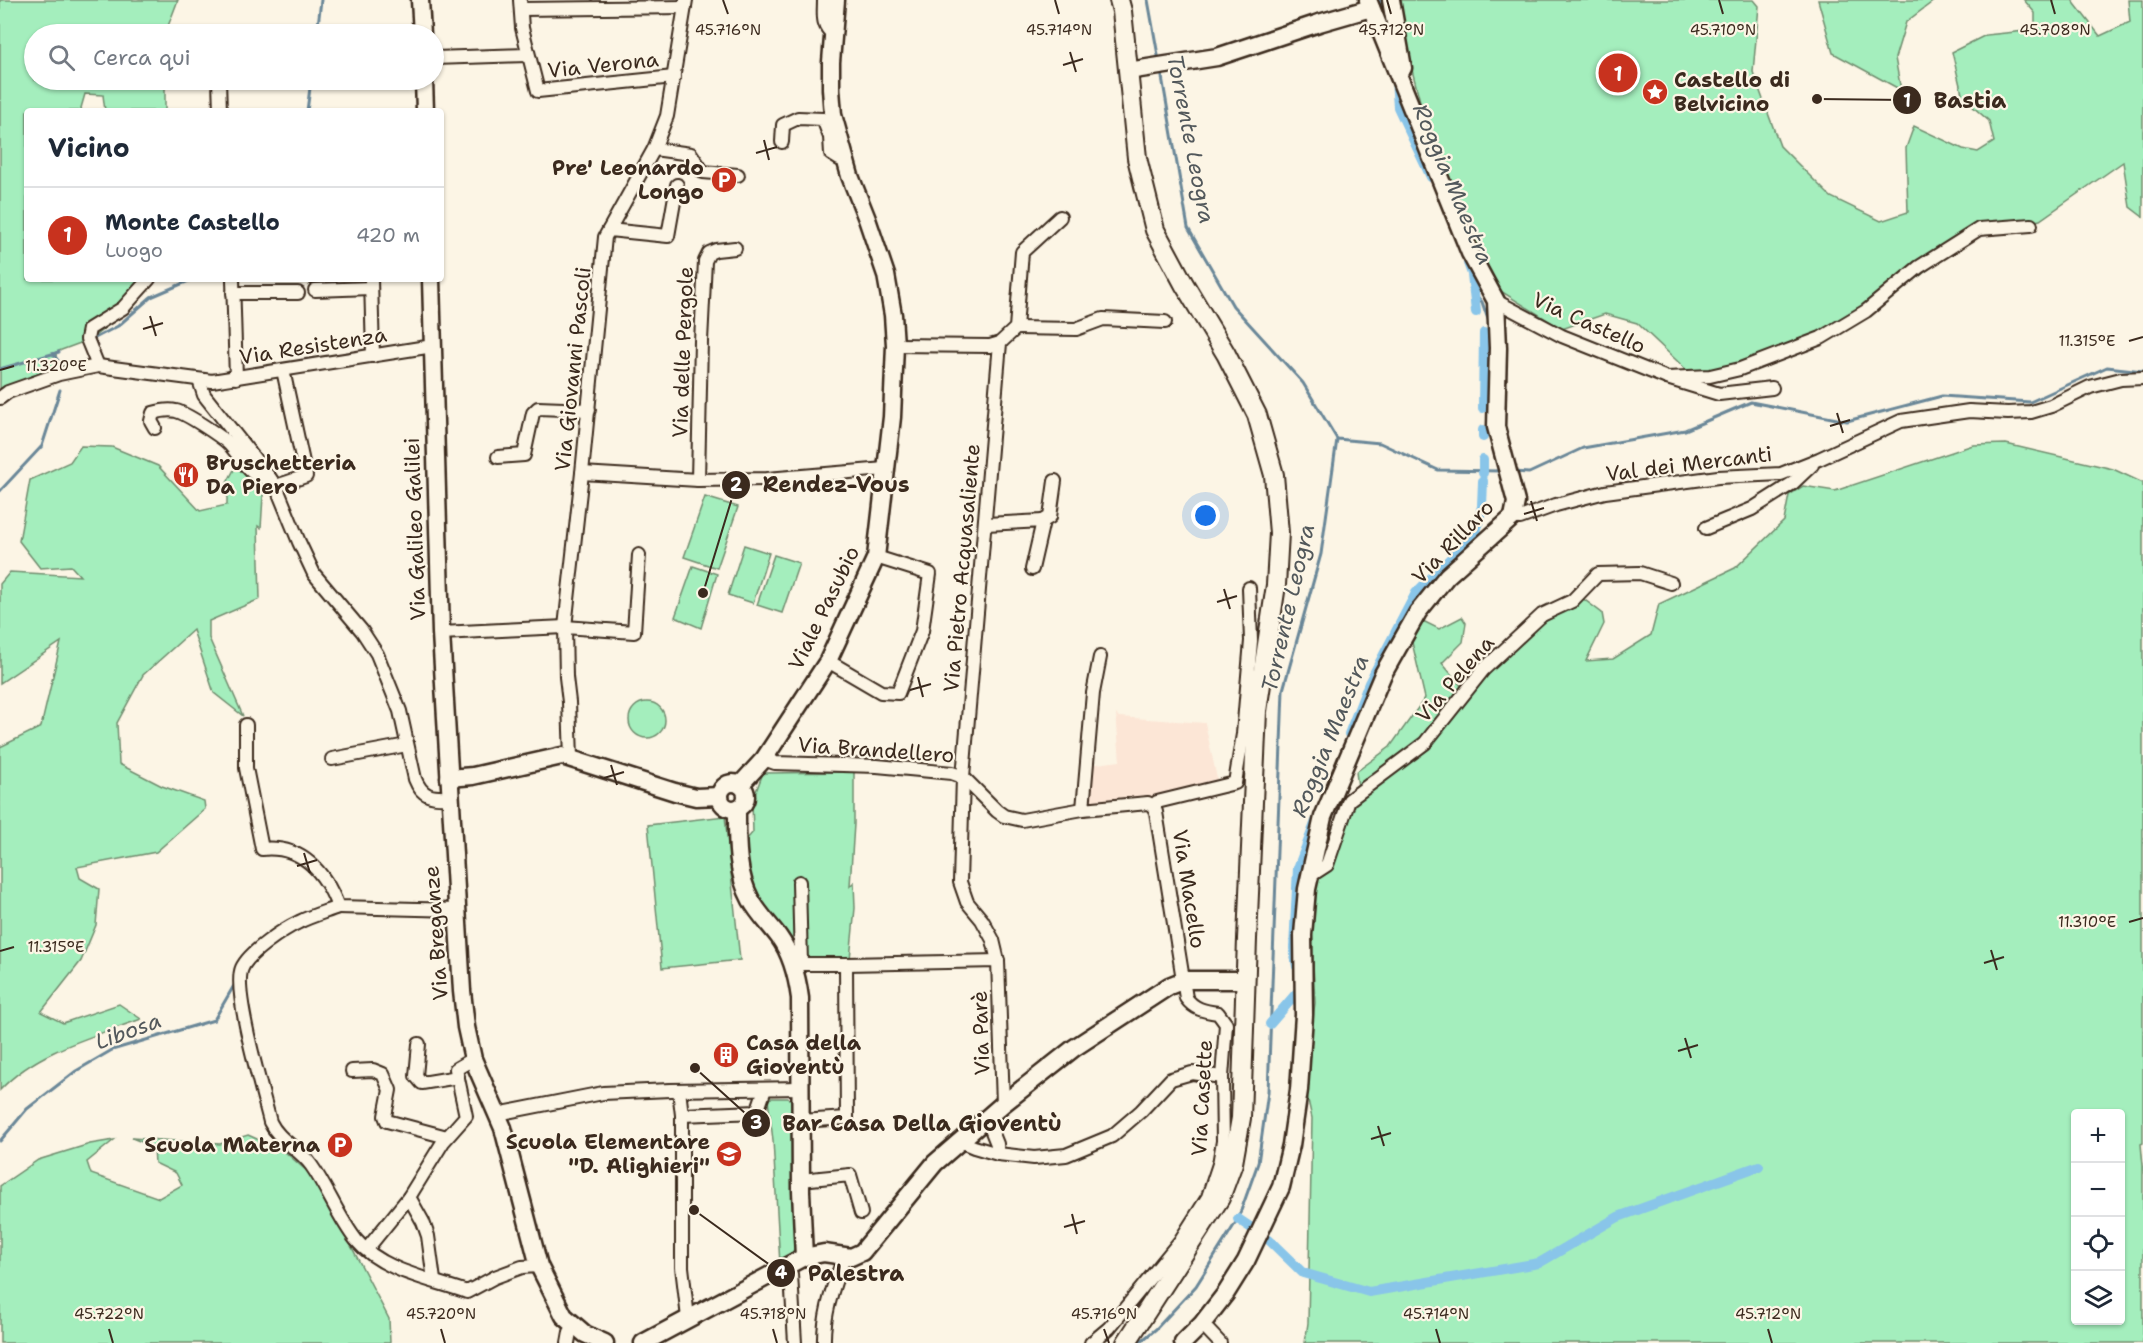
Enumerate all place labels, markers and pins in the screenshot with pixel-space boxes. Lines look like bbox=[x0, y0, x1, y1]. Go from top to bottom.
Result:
pin: 1 bbox=[1598, 50, 1638, 96]
place label: Castello di Belvicino bbox=[1674, 66, 1790, 118]
place icon: Castello di Belvicino bbox=[1640, 77, 1670, 107]
callout: Bastia bbox=[1892, 80, 2018, 120]
place label: Pre' Leonardo Longo bbox=[552, 154, 704, 206]
parking icon: Pre' Leonardo Longo bbox=[709, 165, 739, 195]
place label: Bruschetteria Da Piero bbox=[206, 449, 356, 501]
restaurant icon: Bruschetteria Da Piero bbox=[171, 460, 201, 490]
callout: Rendez-Vous bbox=[721, 465, 922, 505]
place label: Casa della Gioventù bbox=[746, 1029, 862, 1081]
building icon: Casa della Gioventù bbox=[711, 1040, 741, 1070]
callout: Bar Casa Della Gioventù bbox=[741, 1103, 1074, 1143]
place label: Scuola Elementare "D. Alighieri" bbox=[506, 1128, 710, 1180]
parking icon: Scuola Materna bbox=[325, 1130, 355, 1160]
place label: Scuola Materna bbox=[144, 1131, 321, 1159]
school or university icon: Scuola Elementare "D. Alighieri" bbox=[714, 1139, 744, 1169]
callout: Palestra bbox=[766, 1253, 916, 1293]

